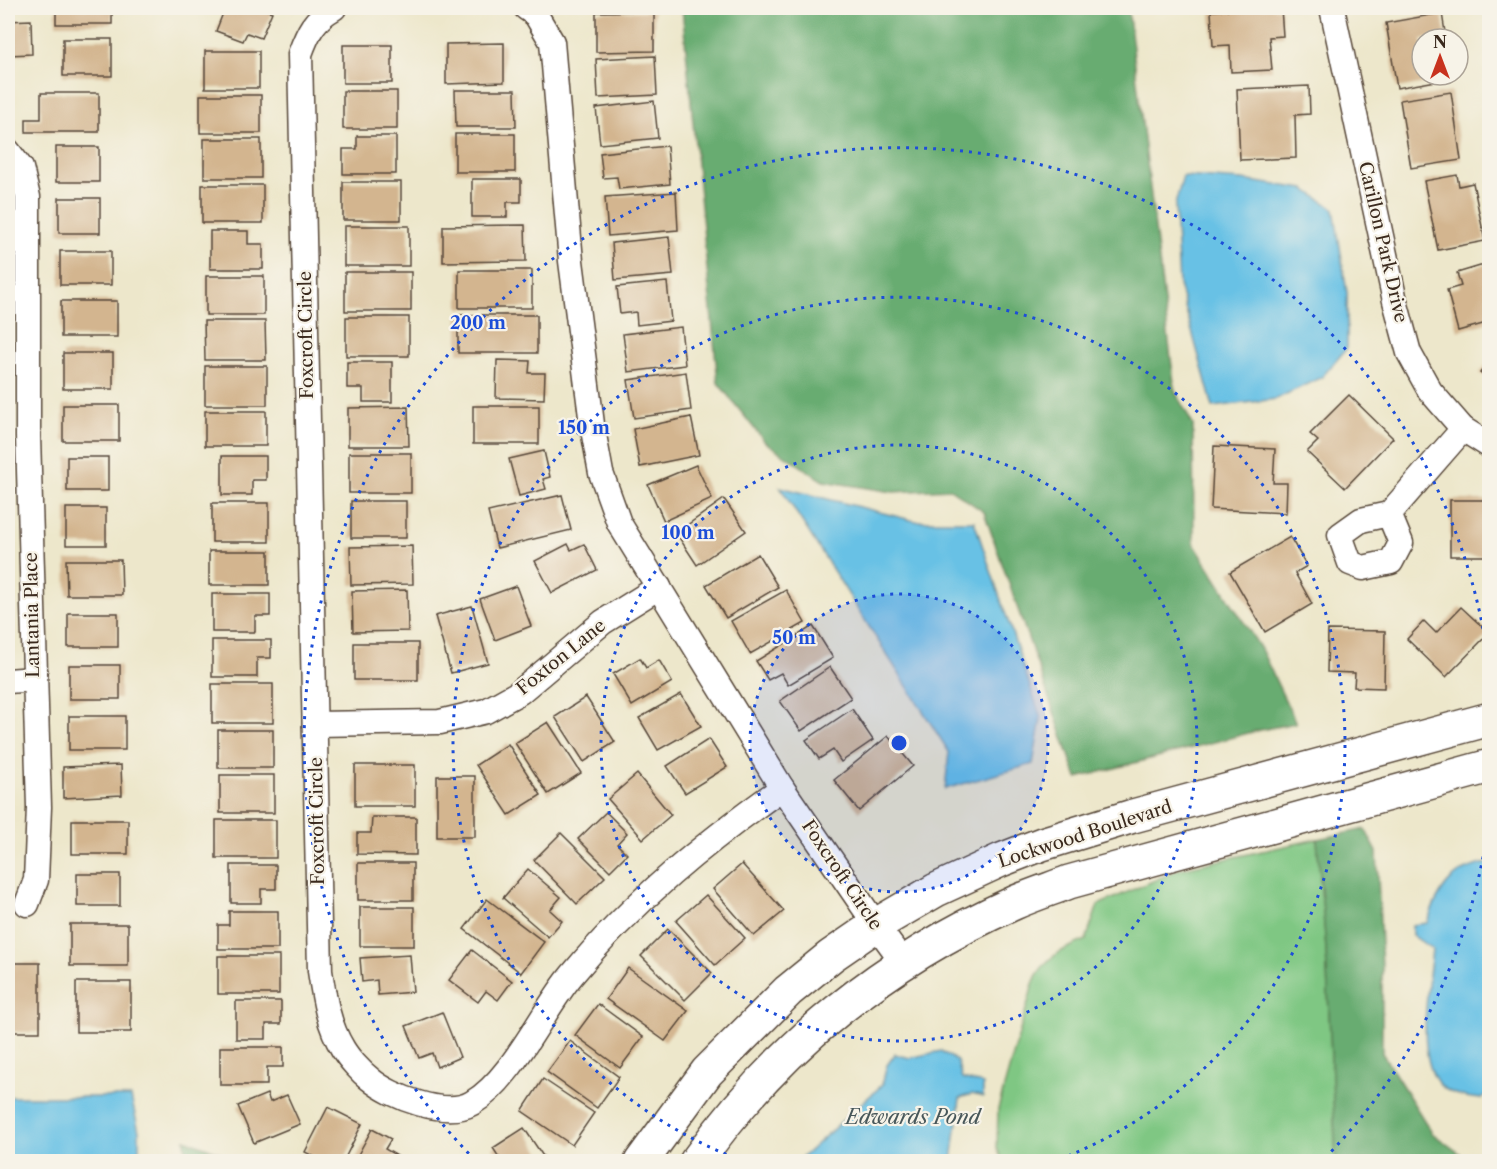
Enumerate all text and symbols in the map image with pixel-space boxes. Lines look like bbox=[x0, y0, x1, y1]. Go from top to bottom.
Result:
north arrow bbox=[1410, 27, 1470, 87]
text: N bbox=[1433, 32, 1447, 52]
street label: Carillon Park Drive bbox=[1354, 159, 1412, 325]
street label: Foxcroft Circle bbox=[294, 271, 318, 399]
text: 200 m bbox=[450, 312, 506, 334]
text: 150 m bbox=[558, 417, 610, 439]
text: 100 m bbox=[661, 522, 715, 544]
street label: Lantania Place bbox=[20, 552, 44, 678]
street label: Foxton Lane bbox=[512, 614, 610, 700]
text: 50 m bbox=[772, 627, 816, 649]
centre of rings bbox=[889, 733, 909, 753]
street label: Foxcroft Circle bbox=[305, 757, 329, 885]
street label: Lockwood Boulevard bbox=[995, 796, 1175, 872]
street label: Foxcroft Circle bbox=[797, 816, 887, 934]
water label: Edwards Pond bbox=[844, 1105, 983, 1129]

